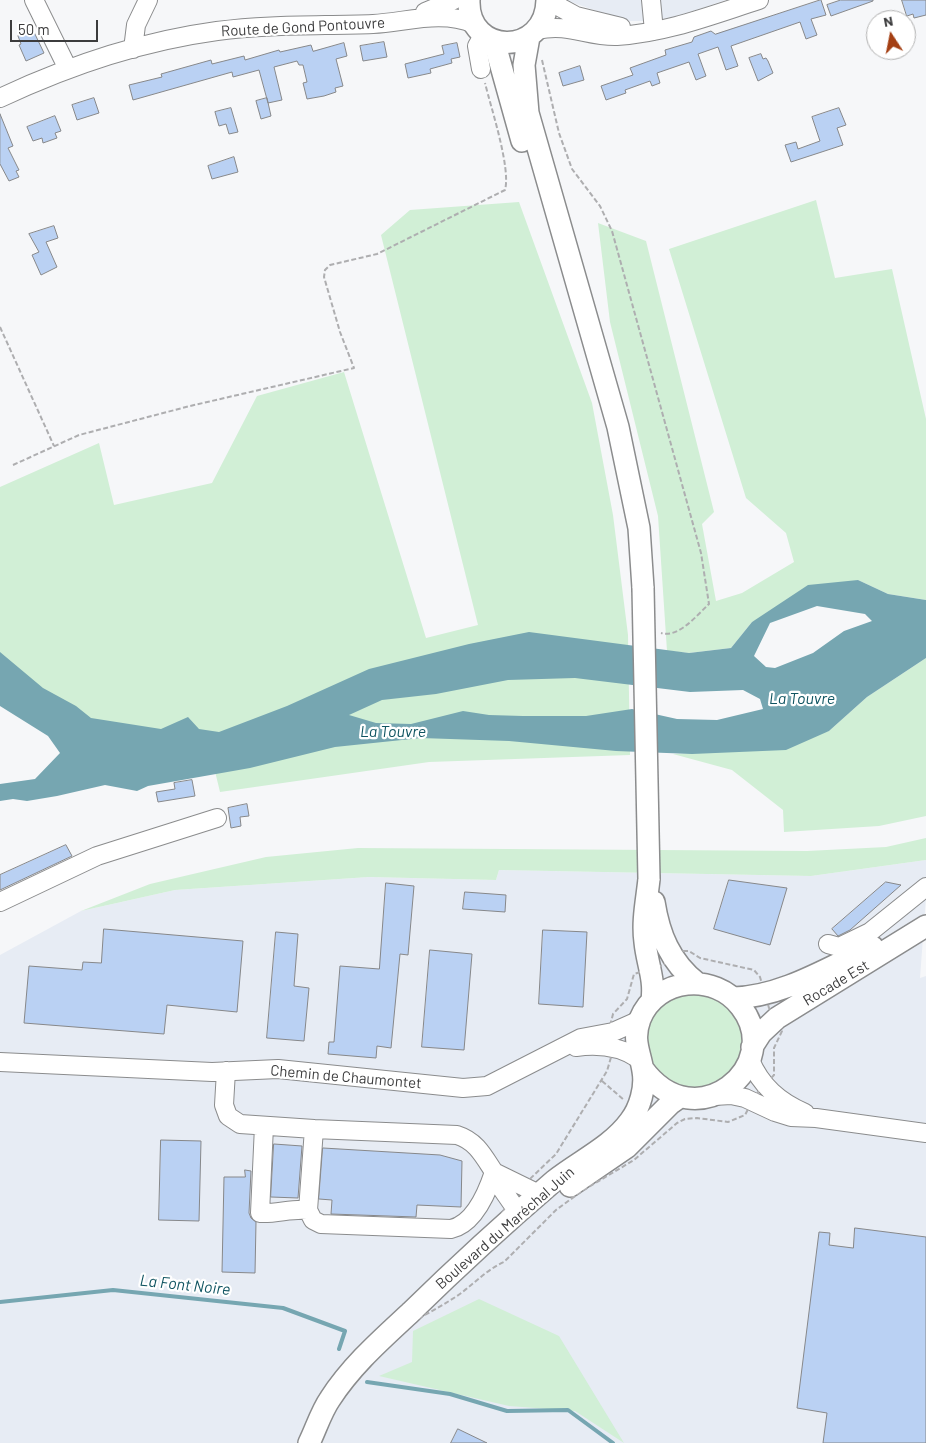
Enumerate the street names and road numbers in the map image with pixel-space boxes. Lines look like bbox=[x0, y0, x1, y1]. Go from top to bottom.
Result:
street label: Route de Gond Pontouvre bbox=[221, 14, 385, 40]
street label: Rocade Est bbox=[800, 956, 872, 1010]
street label: Chemin de Chaumontet bbox=[270, 1061, 422, 1093]
street label: Boulevard du Maréchal Juin bbox=[432, 1163, 578, 1293]

